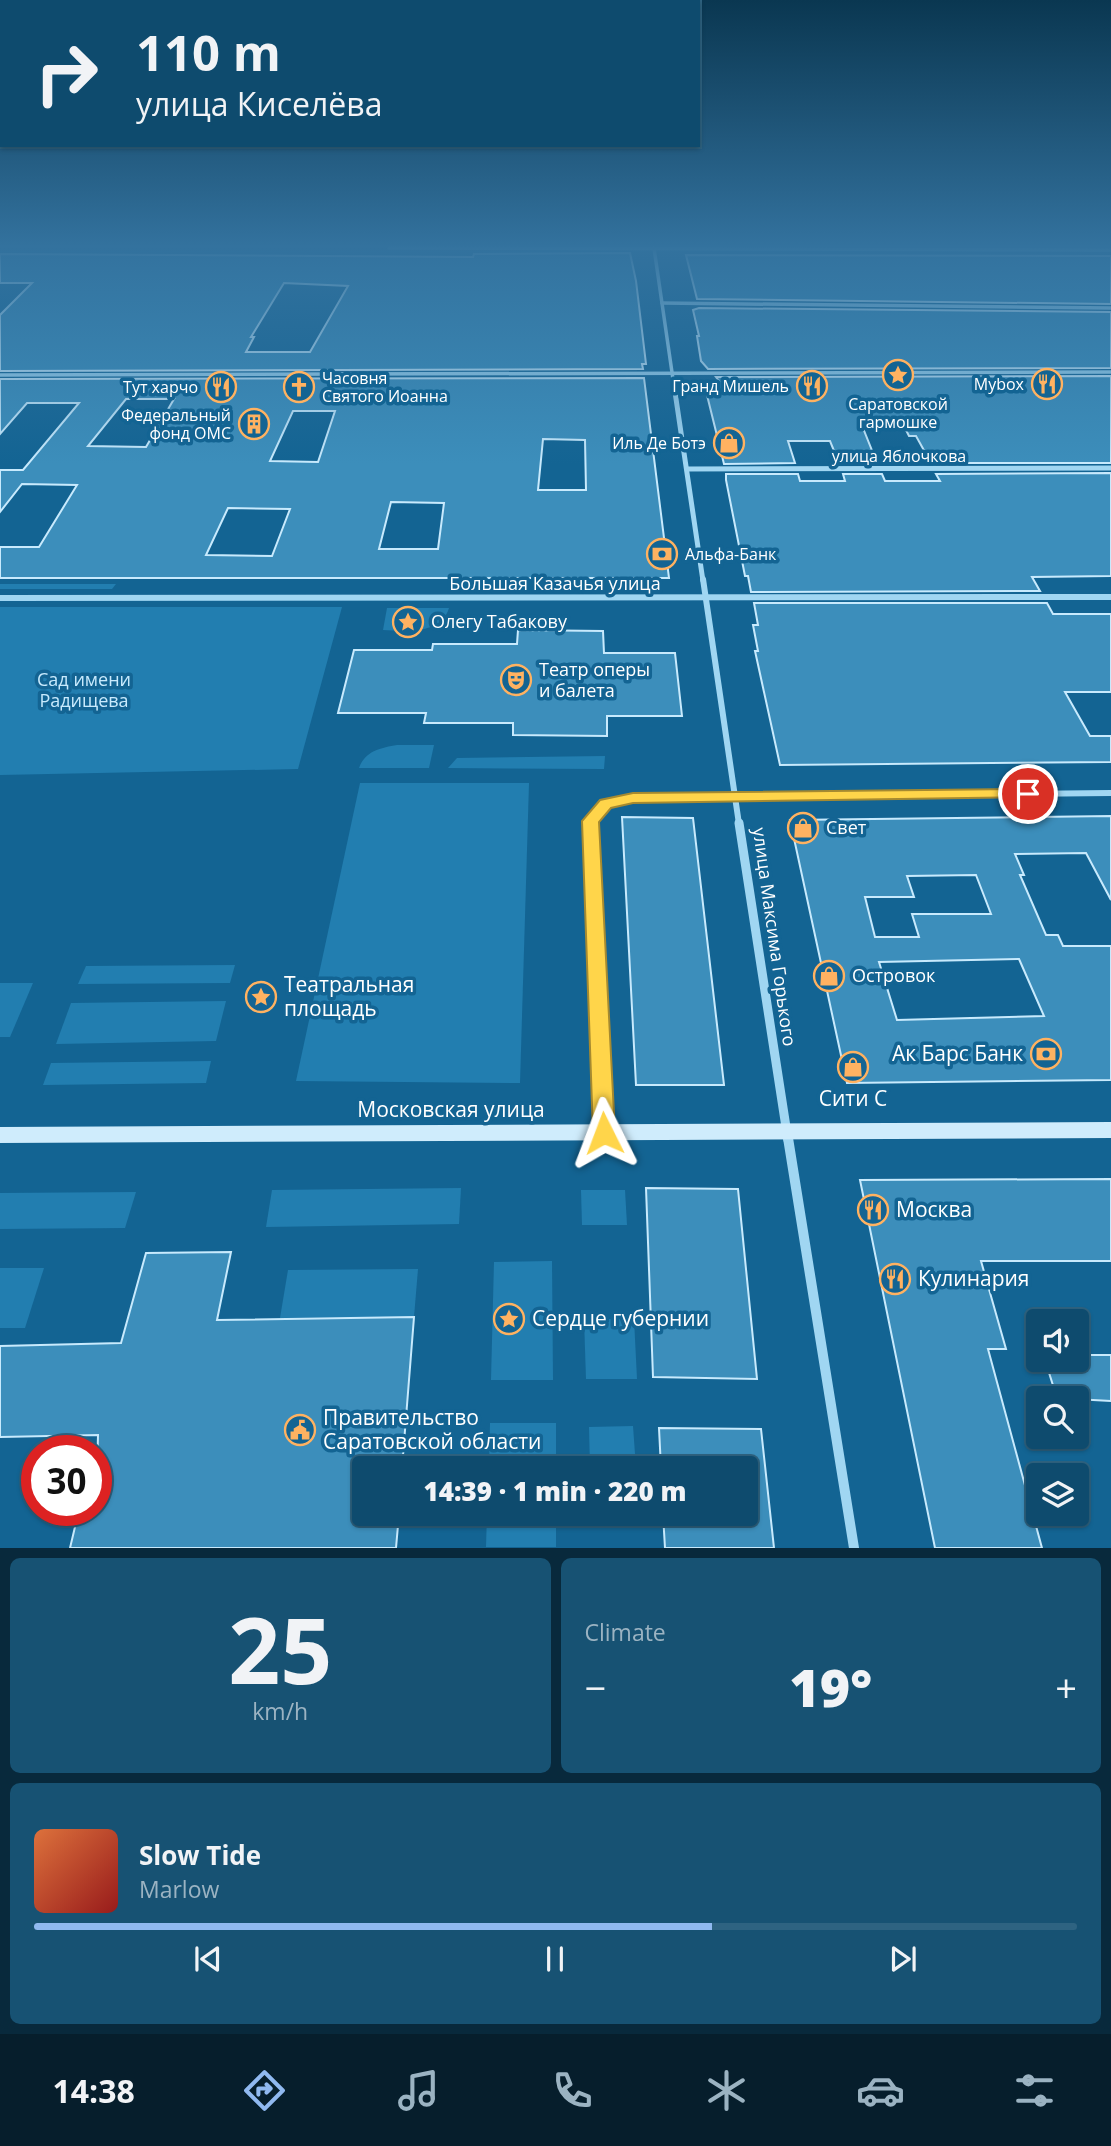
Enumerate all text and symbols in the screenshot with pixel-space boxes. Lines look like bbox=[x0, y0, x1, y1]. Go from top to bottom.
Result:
text: 110 m bbox=[136, 19, 281, 85]
icon: right bbox=[21, 28, 112, 119]
text: улица Киселёва bbox=[136, 82, 382, 125]
place icon: Саратовской гармошке bbox=[881, 358, 915, 392]
place label: Часовня Святого Иоанна bbox=[322, 367, 448, 407]
restaurant icon: Mybox bbox=[1030, 367, 1064, 401]
restaurant icon: Гранд Мишель bbox=[795, 369, 829, 403]
restaurant icon: Тут харчо bbox=[204, 370, 238, 404]
church icon: Часовня Святого Иоанна bbox=[282, 370, 316, 404]
place label: Mybox bbox=[974, 373, 1025, 395]
place label: Гранд Мишель bbox=[672, 375, 789, 397]
place label: Тут харчо bbox=[123, 376, 198, 398]
place label: Саратовской гармошке bbox=[848, 393, 948, 433]
place label: Федеральный фонд ОМС bbox=[121, 404, 231, 444]
building icon: Федеральный фонд ОМС bbox=[237, 407, 271, 441]
shop icon: Иль Де Ботэ bbox=[712, 426, 746, 460]
place label: Иль Де Ботэ bbox=[612, 432, 706, 454]
street label: улица Яблочкова bbox=[832, 445, 966, 467]
bank icon: Альфа-Банк bbox=[645, 537, 679, 571]
place label: Альфа-Банк bbox=[685, 543, 777, 565]
street label: Большая Казачья улица bbox=[449, 571, 661, 595]
place icon: Олегу Табакову bbox=[391, 605, 425, 639]
place label: Олегу Табакову bbox=[431, 609, 568, 633]
place label: Театр оперы и балета bbox=[539, 657, 650, 702]
theatre icon: Театр оперы и балета bbox=[499, 663, 533, 697]
park label: Сад имени Радищева bbox=[37, 667, 131, 712]
pin bbox=[998, 764, 1058, 824]
icon: arrive bbox=[1009, 775, 1047, 813]
shop icon: Свет bbox=[786, 811, 820, 845]
place label: Свет bbox=[826, 815, 867, 839]
street label: улица Максима Горького bbox=[748, 826, 802, 1048]
shop icon: Островок bbox=[812, 959, 846, 993]
place label: Островок bbox=[852, 963, 936, 987]
place label: Театральная площадь bbox=[284, 970, 414, 1022]
place icon: Театральная площадь bbox=[244, 980, 278, 1014]
bank icon: Ак Барс Банк bbox=[1029, 1037, 1063, 1071]
place label: Ак Барс Банк bbox=[892, 1039, 1023, 1067]
shop icon: Сити С bbox=[836, 1050, 870, 1084]
place label: Сити С bbox=[819, 1084, 887, 1112]
street label: Московская улица bbox=[357, 1095, 545, 1123]
position arrow bbox=[567, 1096, 641, 1170]
restaurant icon: Москва bbox=[856, 1193, 890, 1227]
place label: Москва bbox=[896, 1195, 972, 1223]
restaurant icon: Кулинария bbox=[878, 1262, 912, 1296]
place label: Кулинария bbox=[918, 1264, 1029, 1292]
place icon: Сердце губернии bbox=[492, 1302, 526, 1336]
place label: Сердце губернии bbox=[532, 1304, 709, 1332]
map controls bbox=[1026, 1309, 1089, 1526]
button: sound bbox=[1026, 1309, 1089, 1372]
button: search bbox=[1026, 1386, 1089, 1449]
place label: Правительство Саратовской области bbox=[323, 1403, 541, 1455]
public building icon: Правительство Саратовской области bbox=[283, 1413, 317, 1447]
speed limit sign: 30 bbox=[21, 1435, 112, 1526]
button: layers bbox=[1026, 1463, 1089, 1526]
text: 14:39 · 1 min · 220 m bbox=[424, 1473, 686, 1509]
text: 25 bbox=[228, 1587, 332, 1711]
text: Climate bbox=[585, 1616, 666, 1648]
text: 19° bbox=[789, 1651, 872, 1722]
text: − bbox=[585, 1661, 606, 1713]
text: + bbox=[1055, 1661, 1077, 1713]
text: km/h bbox=[252, 1695, 308, 1727]
text: Slow Tide bbox=[139, 1837, 261, 1873]
text: Marlow bbox=[139, 1873, 219, 1905]
icon: previous bbox=[189, 1940, 227, 1978]
icon: pause bbox=[536, 1940, 574, 1978]
icon: next bbox=[884, 1940, 922, 1978]
icon: directions bbox=[240, 2066, 289, 2115]
icon: music bbox=[394, 2066, 443, 2115]
icon: phone bbox=[548, 2066, 597, 2115]
icon: climate bbox=[702, 2066, 751, 2115]
icon: car bbox=[856, 2066, 905, 2115]
icon: filters bbox=[1010, 2066, 1059, 2115]
text: 14:38 bbox=[52, 2069, 135, 2112]

